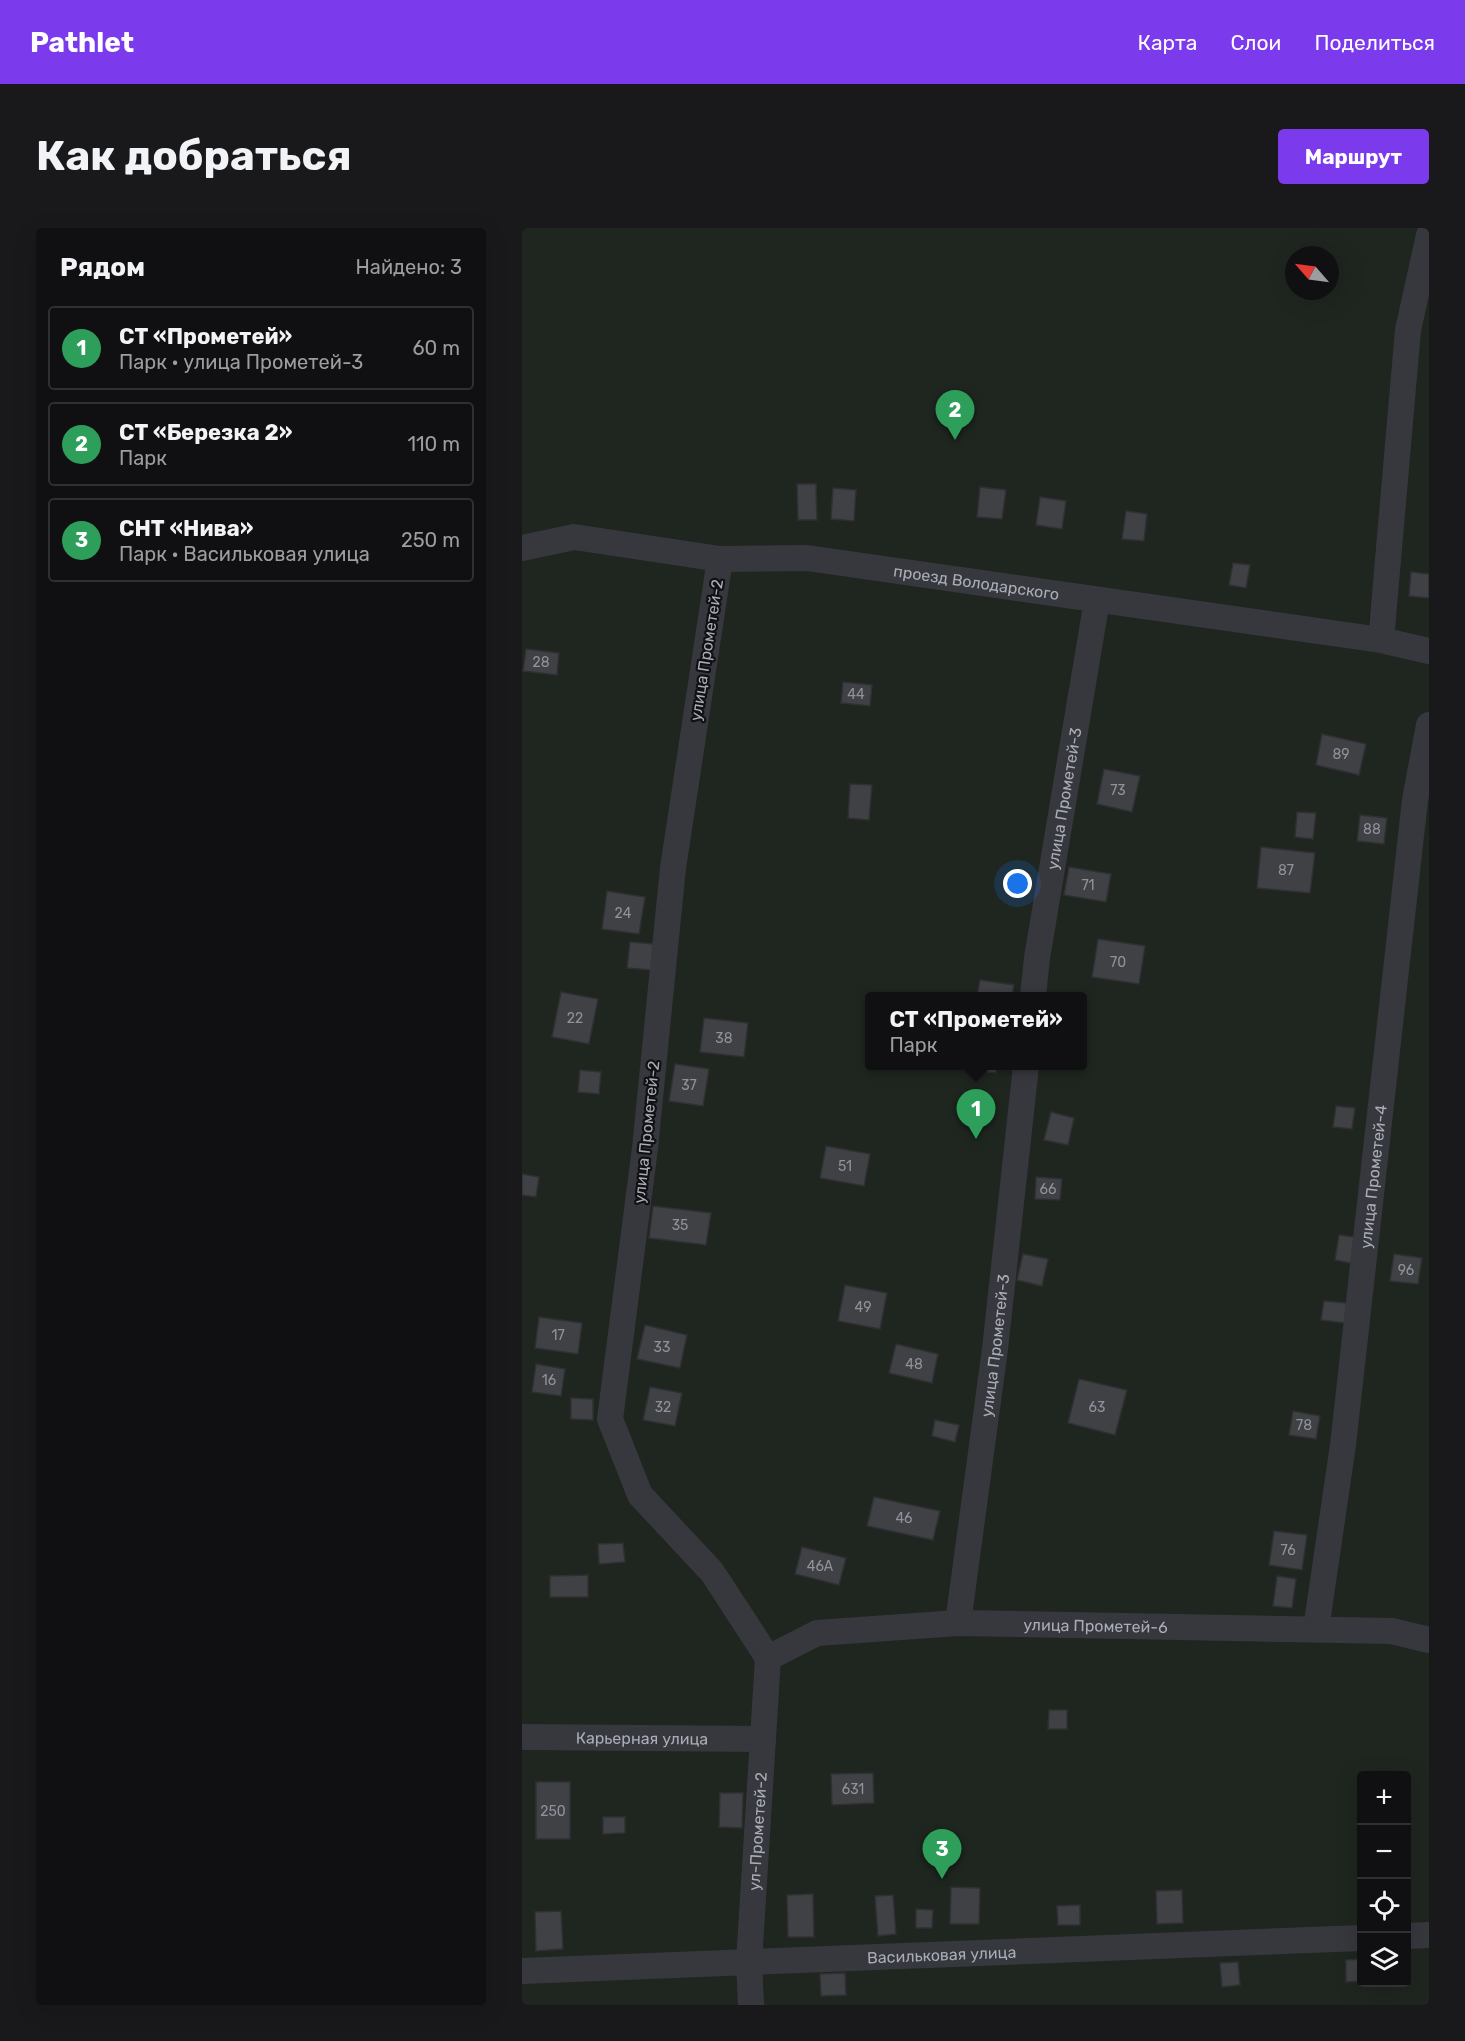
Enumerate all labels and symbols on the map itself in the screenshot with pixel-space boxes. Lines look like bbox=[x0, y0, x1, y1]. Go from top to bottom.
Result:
north arrow bbox=[1285, 246, 1339, 300]
pin: 2 bbox=[936, 390, 974, 440]
street label: проезд Володарского bbox=[892, 561, 1061, 604]
street label: улица Прометей-2 bbox=[686, 578, 727, 722]
house number: 28 bbox=[532, 654, 550, 671]
house number: 44 bbox=[847, 686, 865, 703]
street label: улица Прометей-3 bbox=[1043, 726, 1086, 871]
house number: 89 bbox=[1332, 746, 1350, 763]
house number: 73 bbox=[1110, 782, 1126, 799]
house number: 88 bbox=[1363, 821, 1381, 838]
house number: 87 bbox=[1278, 862, 1294, 879]
your location bbox=[1003, 869, 1032, 898]
house number: 71 bbox=[1081, 877, 1095, 894]
house number: 24 bbox=[615, 905, 632, 922]
house number: 70 bbox=[1110, 954, 1126, 971]
house number: 22 bbox=[567, 1010, 583, 1027]
house number: 38 bbox=[715, 1030, 733, 1047]
street label: улица Прометей-2 bbox=[630, 1060, 663, 1204]
house number: 37 bbox=[681, 1077, 697, 1094]
pin: 1 bbox=[956, 1090, 996, 1139]
street label: улица Прометей-4 bbox=[1356, 1104, 1391, 1250]
house number: 51 bbox=[838, 1158, 852, 1175]
house number: 66 bbox=[1040, 1181, 1056, 1198]
house number: 35 bbox=[672, 1217, 688, 1234]
house number: 96 bbox=[1398, 1262, 1414, 1279]
street label: улица Прометей-3 bbox=[977, 1273, 1013, 1418]
house number: 49 bbox=[855, 1299, 871, 1316]
house number: 17 bbox=[551, 1327, 565, 1344]
house number: 33 bbox=[654, 1339, 670, 1356]
house number: 48 bbox=[905, 1356, 923, 1373]
house number: 16 bbox=[542, 1372, 556, 1389]
house number: 32 bbox=[655, 1399, 671, 1416]
house number: 63 bbox=[1089, 1399, 1105, 1416]
house number: 78 bbox=[1296, 1417, 1312, 1434]
house number: 46 bbox=[895, 1510, 913, 1527]
house number: 76 bbox=[1280, 1542, 1296, 1559]
house number: 46А bbox=[807, 1558, 834, 1575]
street label: улица Прометей-6 bbox=[1023, 1615, 1168, 1637]
street label: Карьерная улица bbox=[576, 1728, 708, 1749]
street label: ул-Прометей-2 bbox=[744, 1771, 771, 1891]
house number: 631 bbox=[842, 1781, 864, 1798]
house number: 250 bbox=[540, 1803, 566, 1820]
pin: 3 bbox=[922, 1830, 962, 1879]
street label: Васильковая улица bbox=[867, 1943, 1017, 1967]

